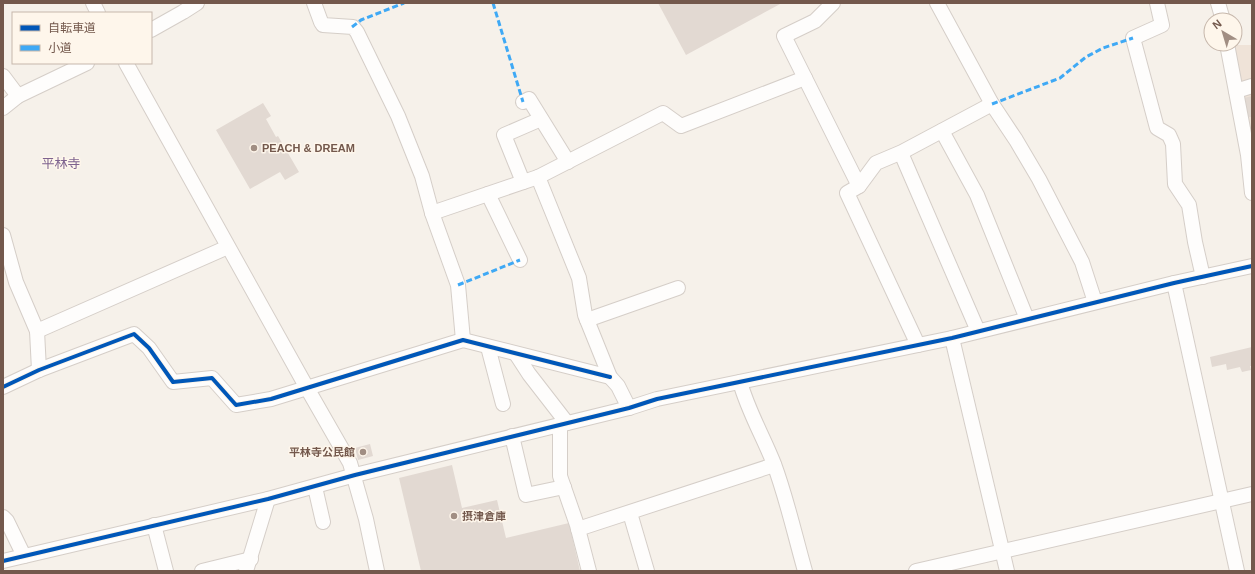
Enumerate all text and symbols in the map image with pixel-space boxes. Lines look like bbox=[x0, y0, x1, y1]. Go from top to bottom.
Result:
legend bbox=[12, 12, 152, 64]
north arrow bbox=[1203, 12, 1243, 52]
text: N bbox=[1210, 17, 1224, 31]
text: 自転車道 bbox=[48, 21, 96, 35]
text: 小道 bbox=[48, 41, 72, 55]
place label: PEACH & DREAM bbox=[262, 142, 355, 154]
marker: PEACH & DREAM bbox=[249, 143, 259, 153]
district label: 平林寺 bbox=[41, 156, 81, 171]
place label: 平林寺公民館 bbox=[289, 446, 355, 458]
marker: 平林寺公民館 bbox=[358, 447, 368, 457]
place label: 摂津倉庫 bbox=[462, 510, 506, 522]
marker: 摂津倉庫 bbox=[449, 511, 459, 521]

